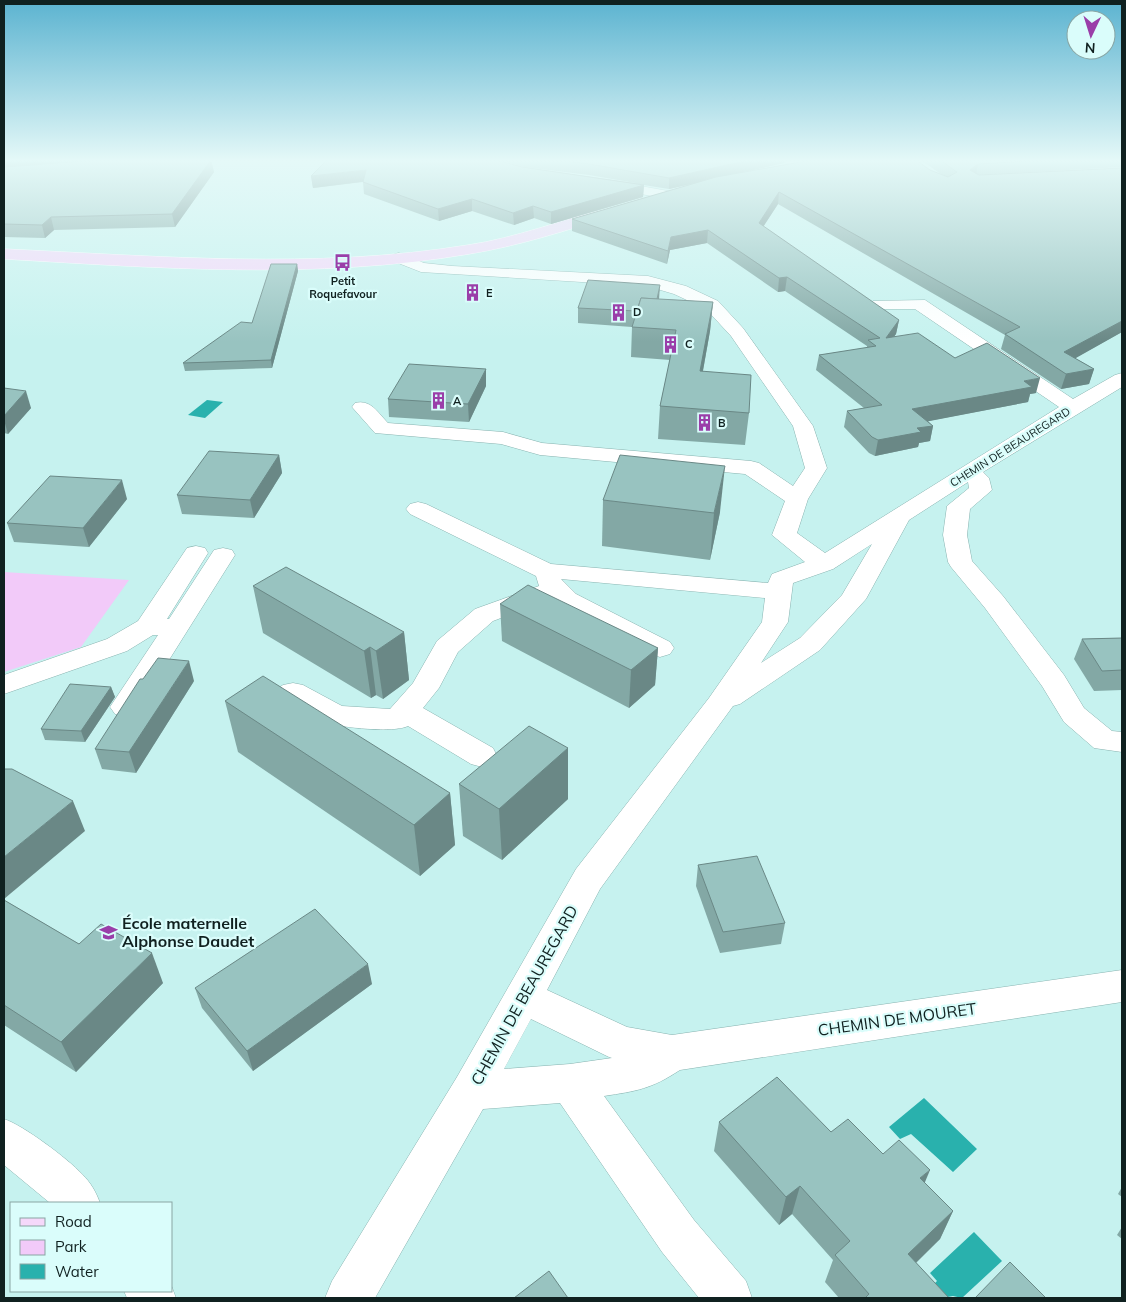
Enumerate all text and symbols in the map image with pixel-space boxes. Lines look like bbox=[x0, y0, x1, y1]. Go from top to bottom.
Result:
north arrow bbox=[1066, 10, 1116, 60]
text: N bbox=[1084, 39, 1096, 57]
bus stop icon: Petit Roquefavour bbox=[333, 253, 353, 273]
place label: Petit Roquefavour bbox=[309, 274, 377, 301]
building icon: E bbox=[462, 283, 482, 303]
place label: E bbox=[486, 286, 493, 300]
building icon: D bbox=[609, 302, 629, 322]
place label: D bbox=[633, 305, 641, 319]
building icon: C bbox=[661, 334, 681, 354]
place label: C bbox=[685, 337, 693, 351]
building icon: A bbox=[429, 391, 449, 411]
place label: A bbox=[453, 394, 462, 408]
street label: CHEMIN DE BEAUREGARD bbox=[947, 404, 1073, 490]
building icon: B bbox=[694, 413, 714, 433]
place label: B bbox=[718, 416, 726, 430]
street label: CHEMIN DE BEAUREGARD bbox=[466, 902, 582, 1088]
place label: École maternelle Alphonse Daudet bbox=[122, 913, 254, 951]
school or university icon: École maternelle Alphonse Daudet bbox=[98, 922, 118, 942]
street label: CHEMIN DE MOURET bbox=[816, 998, 978, 1040]
legend bbox=[10, 1202, 172, 1292]
text: Road bbox=[55, 1212, 92, 1231]
text: Park bbox=[55, 1237, 87, 1256]
text: Water bbox=[55, 1262, 99, 1281]

